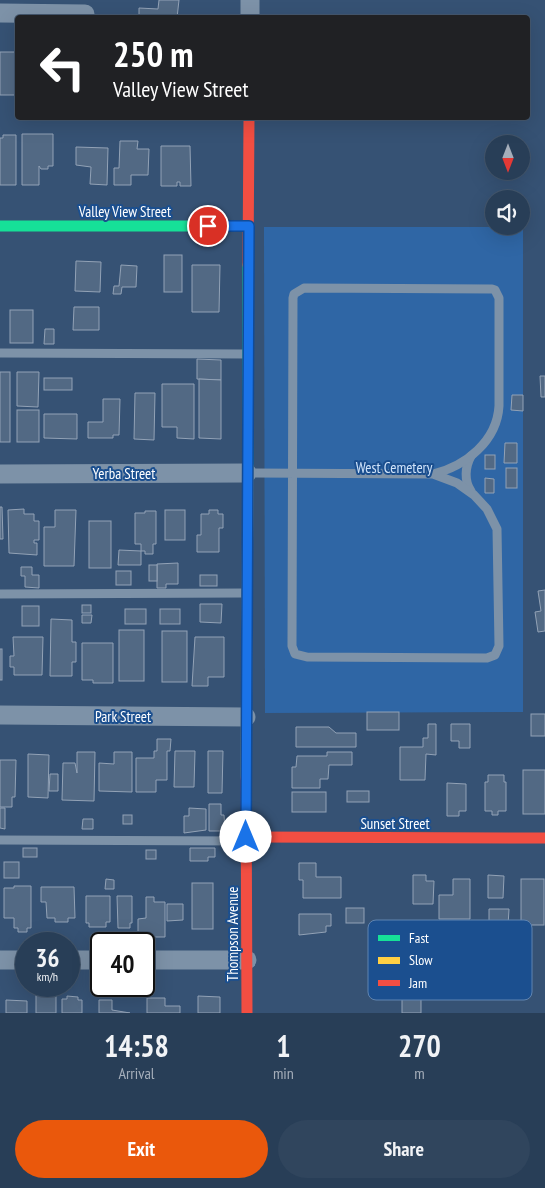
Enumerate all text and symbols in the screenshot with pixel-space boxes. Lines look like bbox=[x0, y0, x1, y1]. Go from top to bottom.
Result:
text: 250 m bbox=[113, 31, 194, 77]
icon: left bbox=[30, 35, 95, 100]
text: Valley View Street bbox=[113, 75, 248, 103]
north arrow bbox=[485, 135, 530, 180]
map controls bbox=[485, 135, 530, 235]
button: sound bbox=[485, 190, 530, 235]
street label: Valley View Street bbox=[78, 202, 171, 221]
pin bbox=[187, 205, 229, 247]
icon: arrive bbox=[194, 212, 222, 240]
park label: West Cemetery bbox=[356, 458, 433, 477]
street label: Yerba Street bbox=[93, 464, 155, 483]
street label: Park Street bbox=[95, 707, 151, 726]
position arrow bbox=[219, 810, 271, 862]
street label: Sunset Street bbox=[360, 814, 430, 833]
street label: Thompson Avenue bbox=[223, 887, 242, 981]
legend bbox=[368, 920, 532, 1000]
text: Fast bbox=[409, 929, 429, 947]
speed limit sign: 40 bbox=[90, 932, 155, 997]
text: 36 bbox=[36, 942, 59, 974]
text: Slow bbox=[409, 951, 433, 969]
text: km/h bbox=[37, 969, 58, 984]
text: Jam bbox=[408, 974, 427, 992]
text: 14:58 bbox=[104, 1026, 169, 1065]
text: 1 bbox=[276, 1026, 291, 1065]
text: 270 bbox=[398, 1026, 441, 1065]
text: Arrival bbox=[118, 1063, 155, 1083]
text: min bbox=[273, 1063, 294, 1083]
text: m bbox=[414, 1063, 425, 1083]
button: Exit bbox=[15, 1120, 268, 1178]
button: Share bbox=[278, 1120, 530, 1178]

